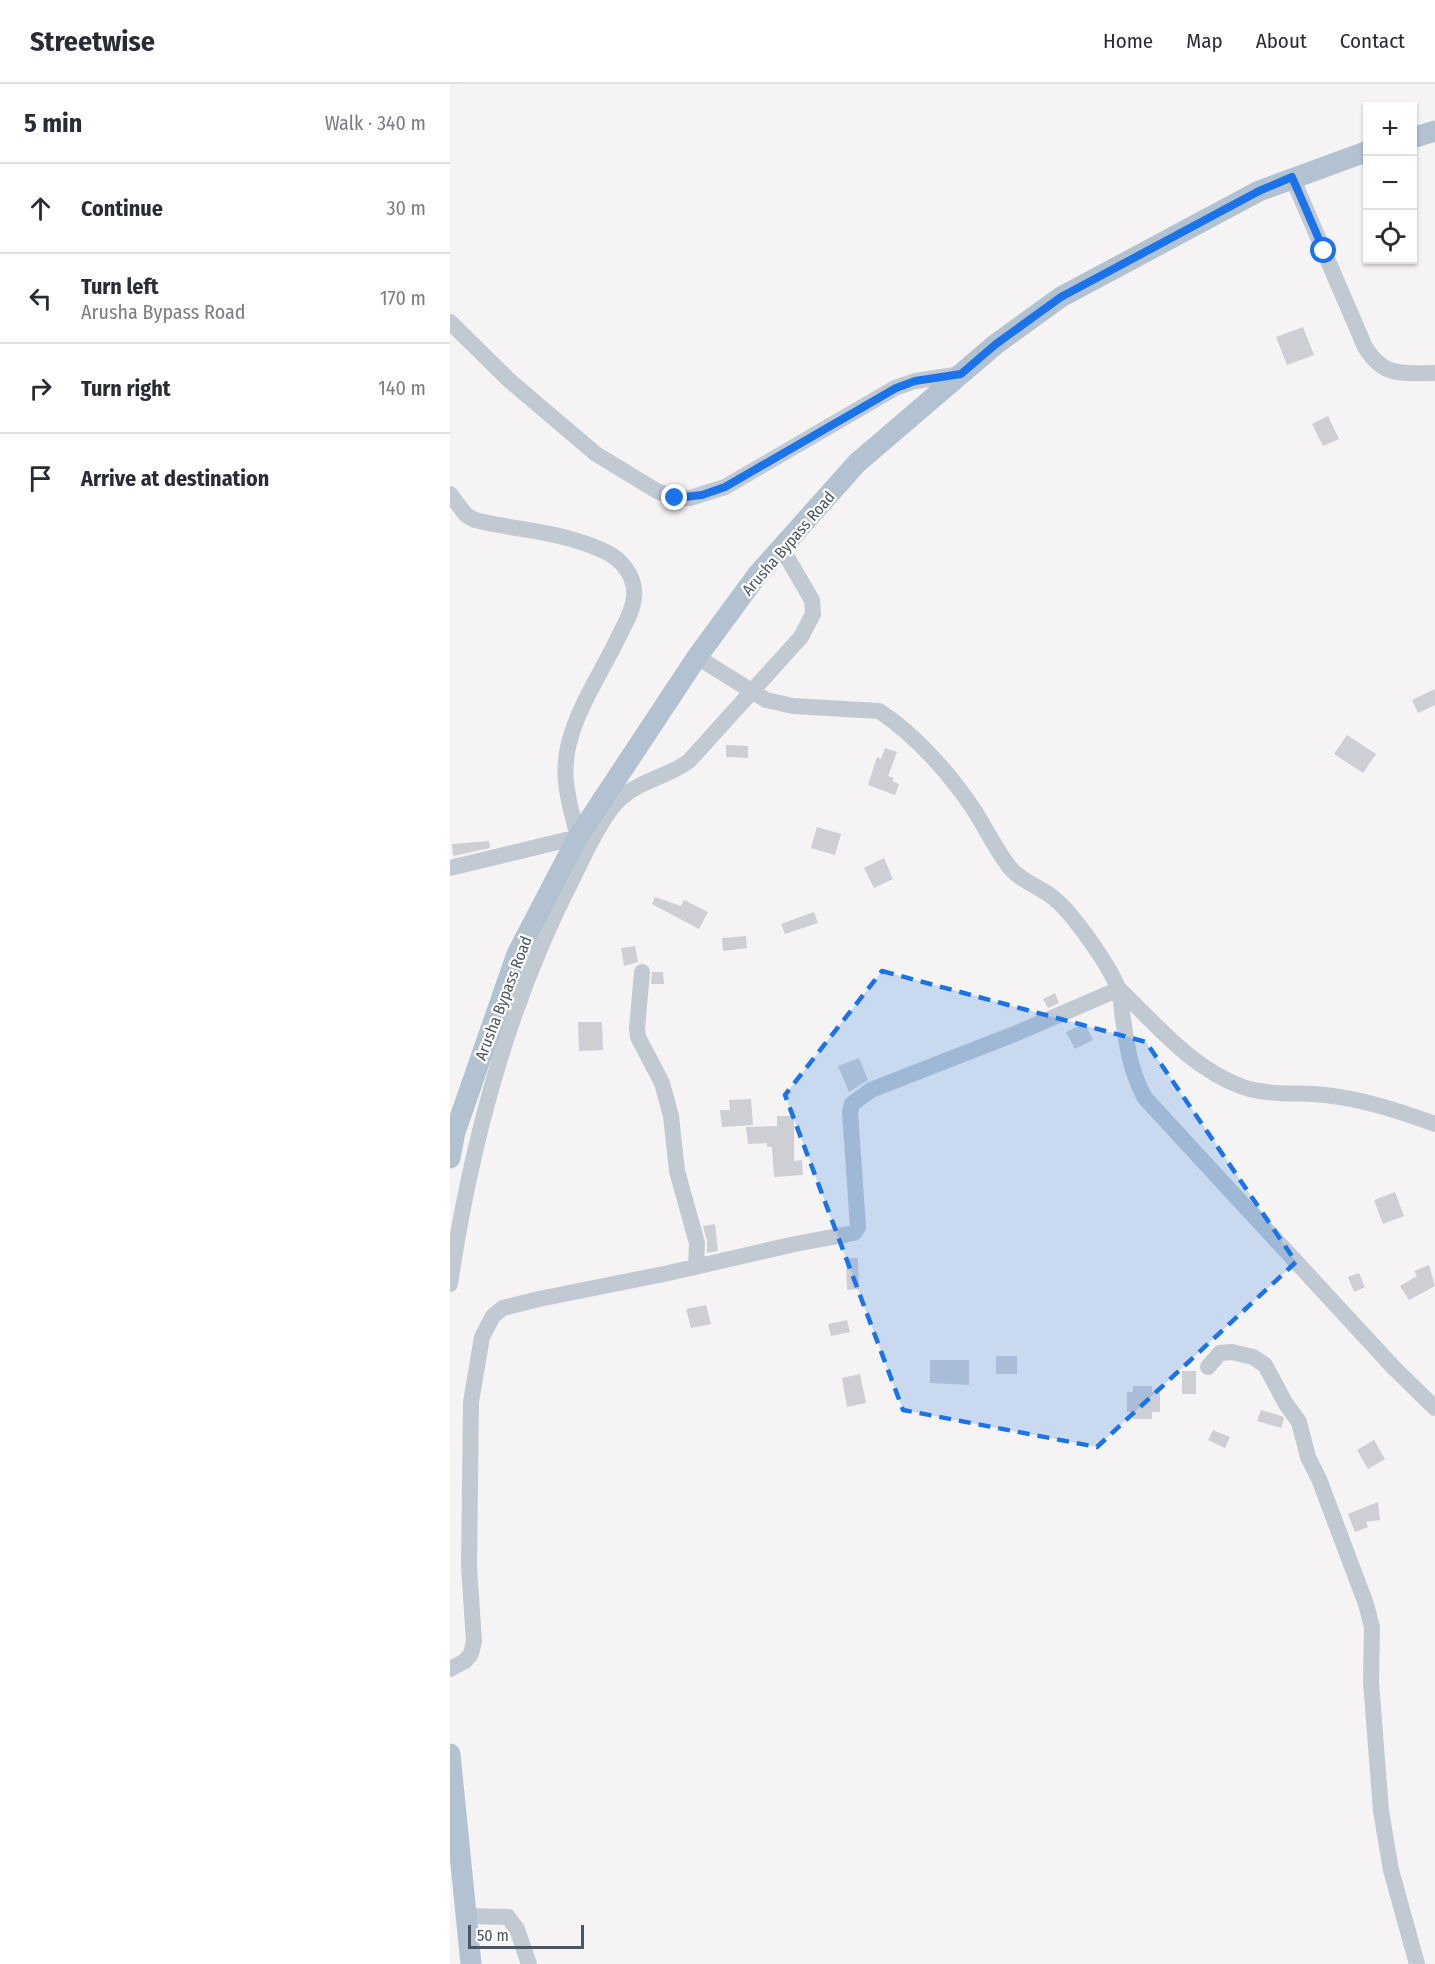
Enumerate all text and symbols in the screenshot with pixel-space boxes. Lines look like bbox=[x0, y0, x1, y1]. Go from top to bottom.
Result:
text: Streetwise bbox=[30, 25, 155, 58]
text: Home bbox=[1103, 28, 1153, 54]
text: Map bbox=[1186, 28, 1223, 54]
text: About bbox=[1256, 28, 1307, 54]
text: Contact bbox=[1340, 28, 1405, 54]
map controls bbox=[1363, 102, 1417, 264]
button: + bbox=[1363, 102, 1417, 156]
text: 5 min bbox=[24, 108, 82, 139]
text: Walk · 340 m bbox=[325, 111, 426, 135]
button: − bbox=[1363, 156, 1417, 210]
icon: ahead bbox=[24, 192, 57, 225]
text: Continue bbox=[81, 195, 163, 222]
text: 30 m bbox=[386, 196, 426, 220]
button: locate bbox=[1363, 210, 1417, 264]
route start bbox=[1310, 237, 1336, 263]
text: Turn left bbox=[81, 273, 159, 300]
icon: left bbox=[24, 282, 57, 315]
text: 170 m bbox=[380, 286, 426, 310]
text: Arusha Bypass Road bbox=[81, 300, 246, 324]
icon: right bbox=[24, 372, 57, 405]
text: Turn right bbox=[81, 375, 170, 402]
text: 140 m bbox=[378, 376, 426, 400]
icon: arrive bbox=[24, 462, 57, 495]
text: Arrive at destination bbox=[81, 465, 269, 492]
route end bbox=[661, 484, 687, 510]
street label: Arusha Bypass Road bbox=[738, 487, 839, 599]
street label: Arusha Bypass Road bbox=[471, 933, 536, 1063]
scale bar bbox=[468, 1922, 584, 1950]
text: 50 m bbox=[477, 1926, 509, 1945]

